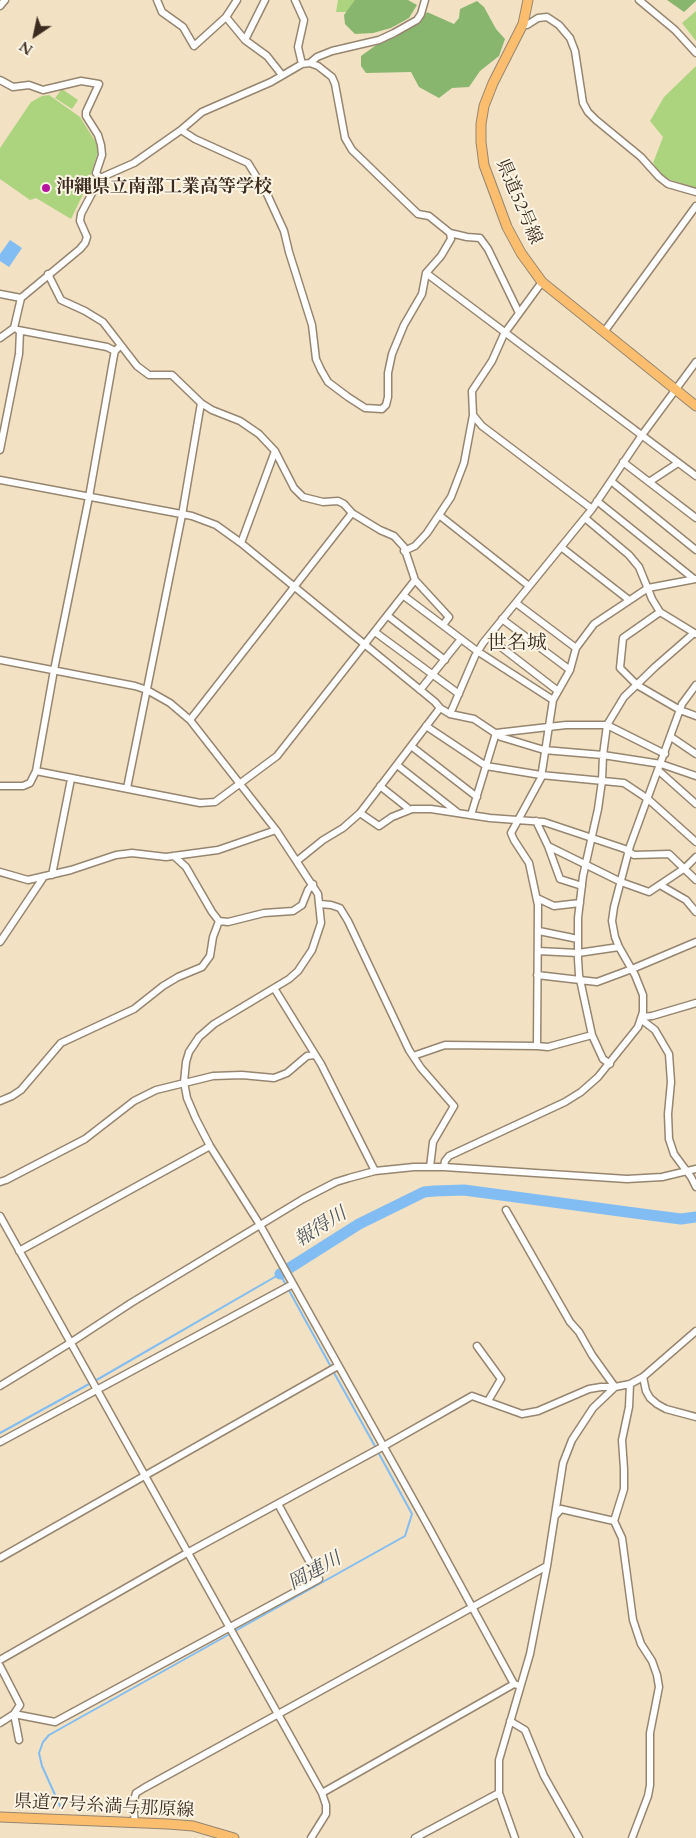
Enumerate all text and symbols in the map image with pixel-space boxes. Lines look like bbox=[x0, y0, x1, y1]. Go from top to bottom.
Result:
north arrow bbox=[10, 10, 60, 60]
text: N bbox=[16, 37, 37, 59]
street label: 県道52号線 bbox=[490, 156, 546, 248]
place label: 沖縄県立南部工業高等学校 bbox=[56, 177, 272, 199]
marker: 沖縄県立南部工業高等学校 bbox=[40, 182, 52, 194]
district label: 世名城 bbox=[487, 632, 547, 656]
water label: 報得川 bbox=[291, 1203, 351, 1253]
water label: 岡連川 bbox=[285, 1548, 345, 1596]
street label: 県道77号糸満与那原線 bbox=[13, 1791, 195, 1823]

